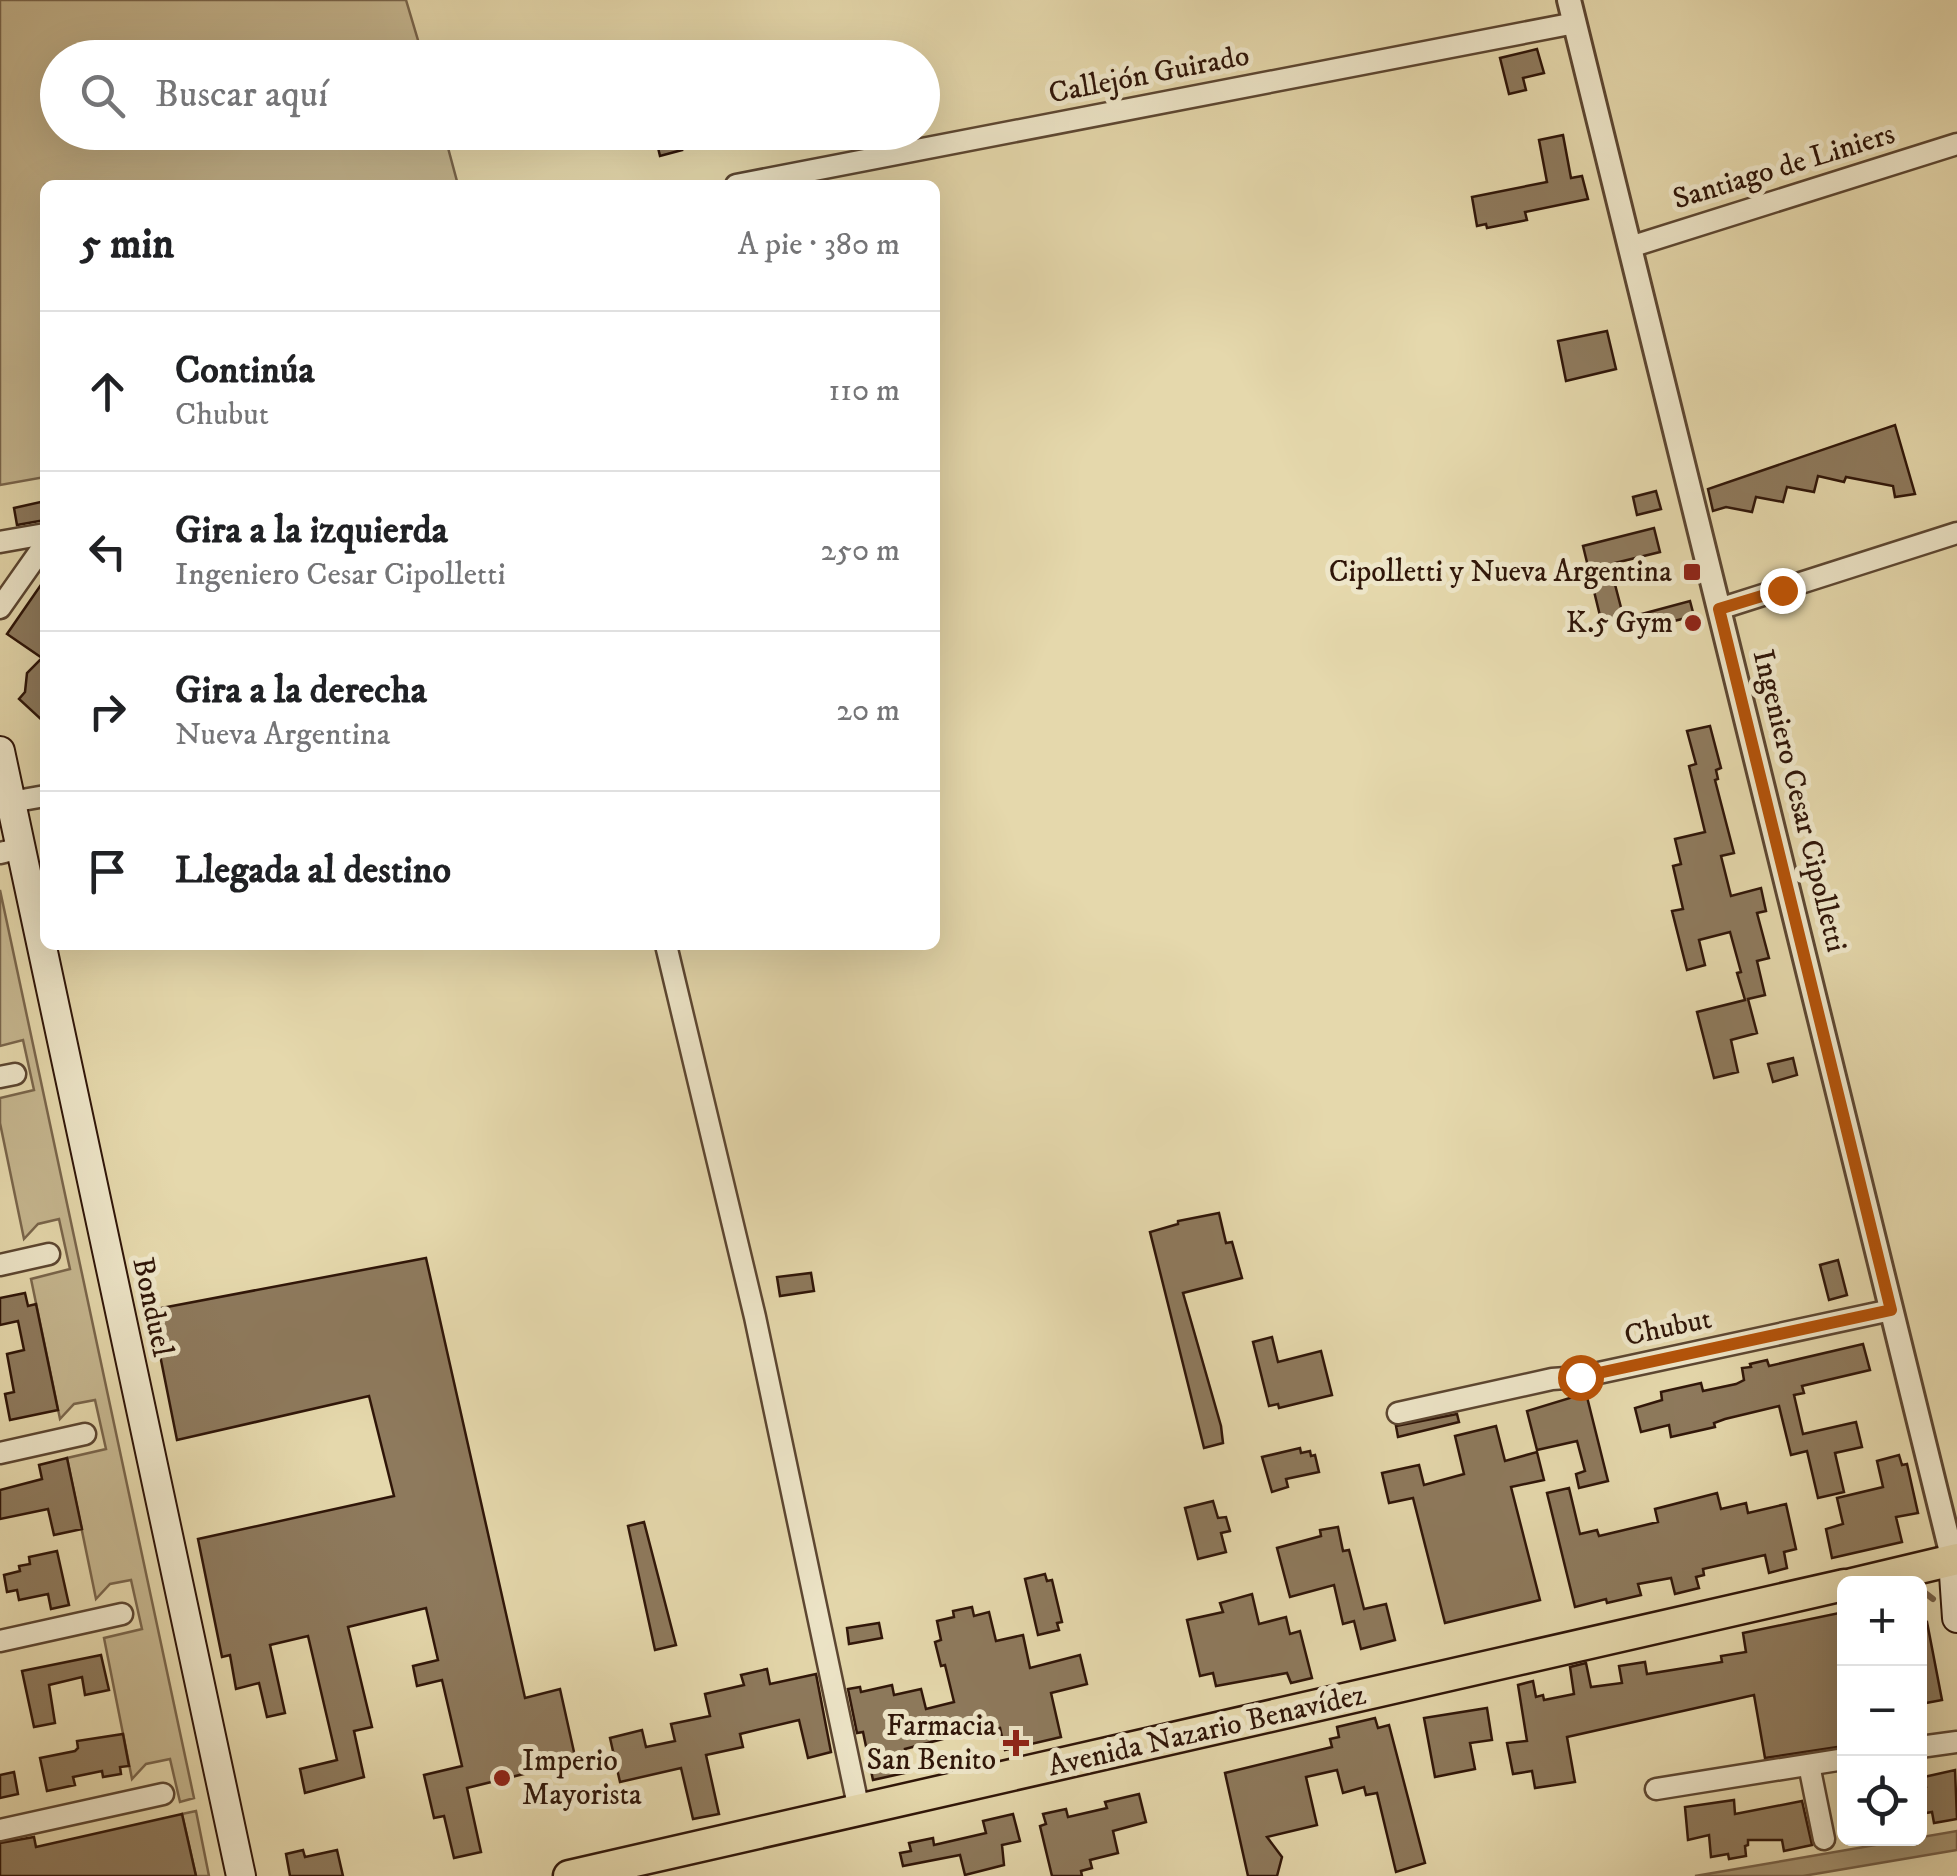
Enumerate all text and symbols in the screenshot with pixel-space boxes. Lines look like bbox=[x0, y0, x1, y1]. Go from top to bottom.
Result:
street label: Callejón Guirado bbox=[1046, 37, 1252, 113]
search box bbox=[40, 40, 940, 150]
icon: search bbox=[75, 68, 130, 123]
text: Buscar aquí bbox=[155, 71, 328, 119]
street label: Santiago de Liniers bbox=[1669, 116, 1899, 218]
text: 5 min bbox=[80, 219, 174, 271]
text: A pie · 380 m bbox=[738, 225, 900, 265]
text: Continúa bbox=[175, 347, 315, 395]
icon: ahead bbox=[80, 364, 135, 419]
text: 110 m bbox=[828, 371, 900, 411]
text: Chubut bbox=[175, 395, 269, 435]
text: Gira a la izquierda bbox=[175, 507, 448, 555]
icon: left bbox=[80, 524, 135, 579]
text: 250 m bbox=[820, 531, 900, 571]
place label: Cipolletti y Nueva Argentina bbox=[1329, 554, 1672, 591]
text: Ingeniero Cesar Cipolletti bbox=[175, 555, 506, 595]
marker: Cipolletti y Nueva Argentina bbox=[1681, 561, 1703, 583]
route end bbox=[1760, 568, 1806, 614]
place label: K.5 Gym bbox=[1566, 605, 1673, 642]
marker: K.5 Gym bbox=[1682, 612, 1704, 634]
street label: Ingeniero Cesar Cipolletti bbox=[1744, 646, 1854, 956]
text: Gira a la derecha bbox=[175, 667, 427, 715]
icon: right bbox=[80, 684, 135, 739]
text: 20 m bbox=[836, 691, 900, 731]
text: Nueva Argentina bbox=[175, 715, 390, 755]
icon: arrive bbox=[80, 844, 135, 899]
text: Llegada al destino bbox=[175, 847, 451, 895]
street label: Bonduel bbox=[124, 1254, 180, 1360]
street label: Chubut bbox=[1621, 1301, 1715, 1355]
route start bbox=[1558, 1355, 1604, 1401]
map controls bbox=[1837, 1576, 1927, 1846]
button: + bbox=[1837, 1576, 1927, 1666]
button: − bbox=[1837, 1666, 1927, 1756]
street label: Avenida Nazario Benavídez bbox=[1044, 1676, 1370, 1786]
place label: Farmacia San Benito bbox=[867, 1708, 996, 1779]
marker: Farmacia San Benito bbox=[1005, 1732, 1027, 1754]
place label: Imperio Mayorista bbox=[522, 1743, 642, 1814]
button: locate bbox=[1837, 1756, 1927, 1846]
marker: Imperio Mayorista bbox=[491, 1767, 513, 1789]

